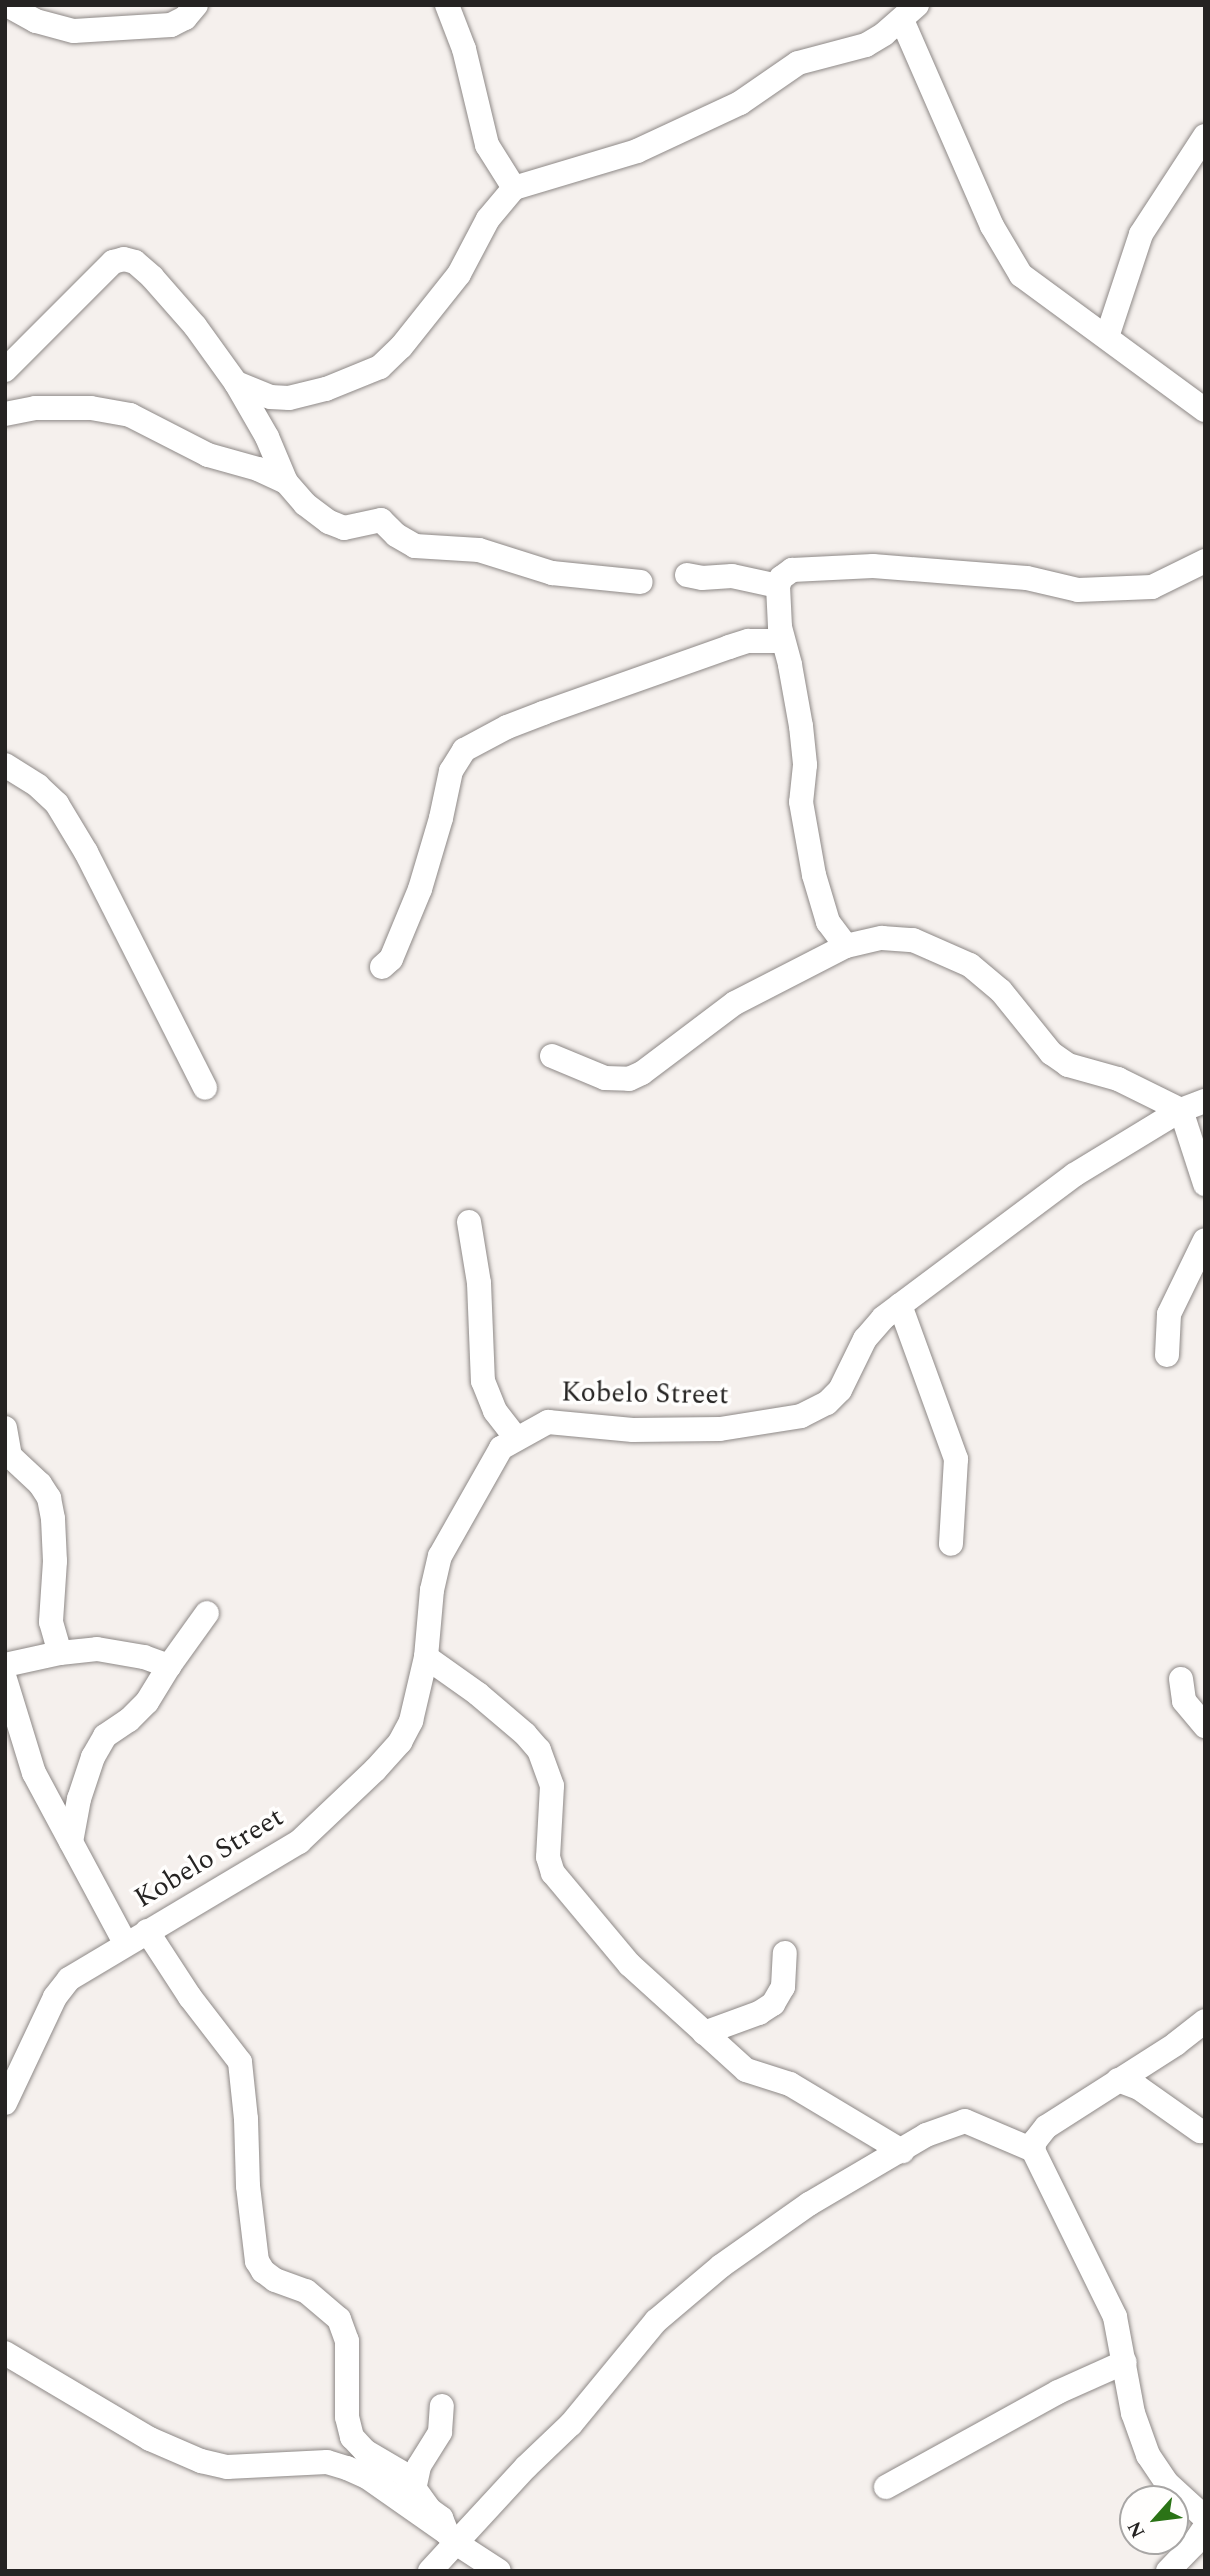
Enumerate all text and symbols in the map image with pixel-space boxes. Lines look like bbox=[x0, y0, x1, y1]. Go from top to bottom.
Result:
street label: Kobelo Street bbox=[561, 1376, 729, 1412]
street label: Kobelo Street bbox=[128, 1800, 290, 1916]
north arrow bbox=[1119, 2485, 1189, 2555]
text: N bbox=[1120, 2516, 1153, 2543]

